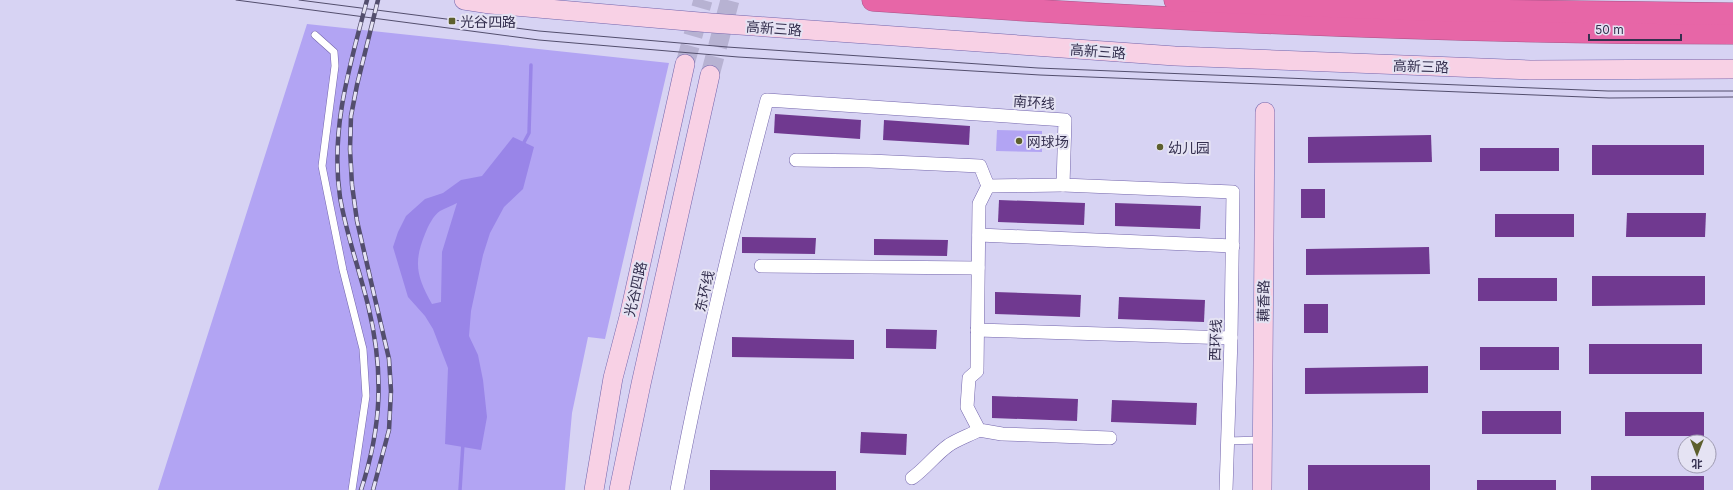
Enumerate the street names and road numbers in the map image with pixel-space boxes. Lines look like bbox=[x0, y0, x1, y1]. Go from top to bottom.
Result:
street label: 高新三路 bbox=[745, 18, 803, 38]
street label: 高新三路 bbox=[1069, 41, 1127, 61]
street label: 高新三路 bbox=[1393, 57, 1449, 75]
street label: 南环线 bbox=[1012, 92, 1056, 112]
street label: 光谷四路 bbox=[620, 260, 650, 318]
street label: 东环线 bbox=[691, 269, 717, 313]
street label: 藕香路 bbox=[1254, 280, 1272, 322]
street label: 西环线 bbox=[1206, 319, 1224, 361]

